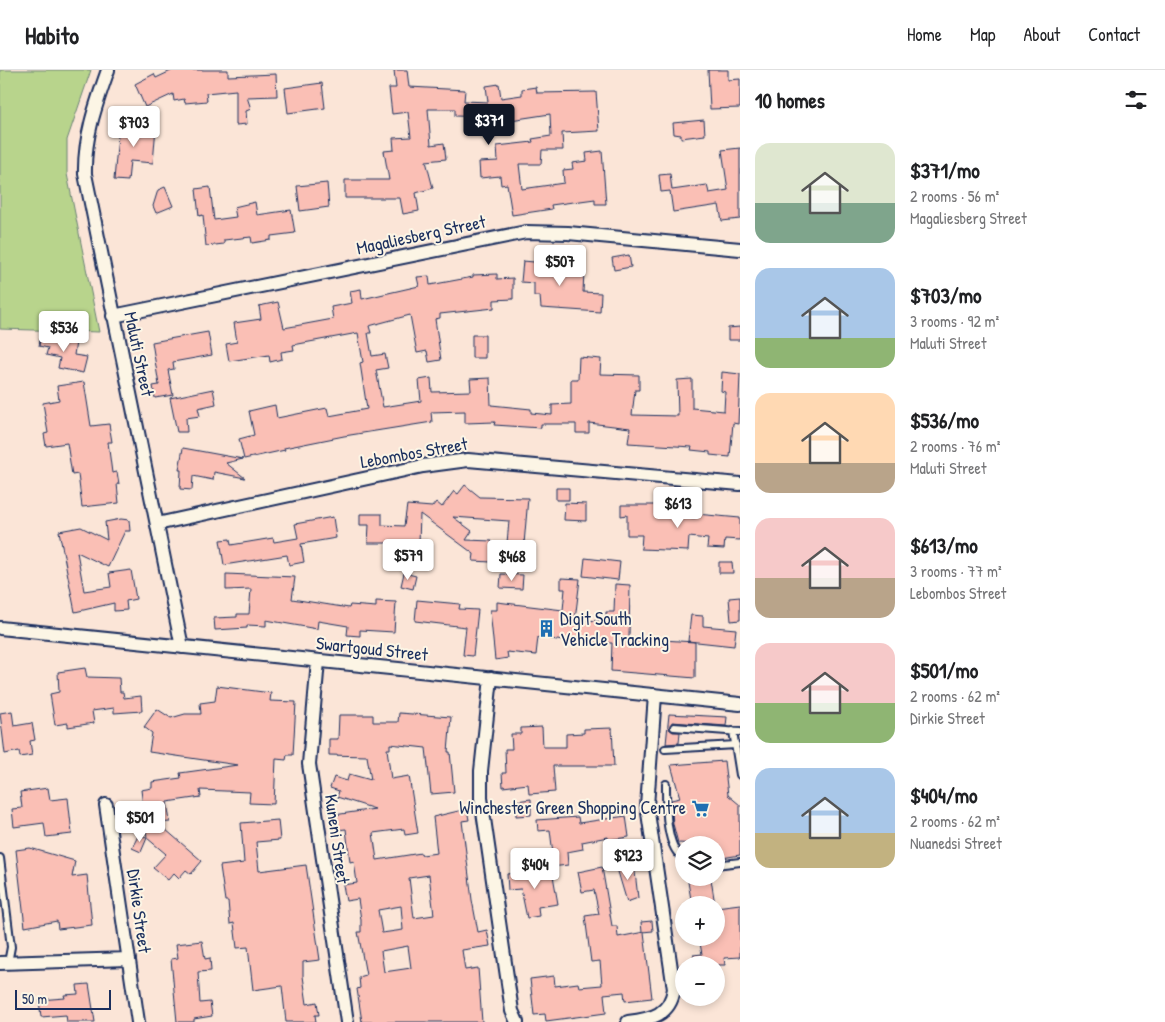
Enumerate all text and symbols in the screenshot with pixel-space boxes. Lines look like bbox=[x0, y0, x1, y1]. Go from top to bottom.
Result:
text: Habito bbox=[25, 19, 79, 51]
text: Home bbox=[907, 22, 942, 47]
text: Map bbox=[970, 22, 995, 47]
text: About bbox=[1023, 22, 1060, 47]
text: Contact bbox=[1088, 22, 1140, 47]
text: 10 homes bbox=[755, 86, 825, 115]
icon: filters bbox=[1122, 86, 1150, 114]
pin: $371 bbox=[459, 104, 519, 146]
pin: $703 bbox=[104, 106, 164, 148]
text: $371 bbox=[474, 109, 504, 131]
text: $703 bbox=[119, 111, 149, 133]
text: $371/mo bbox=[910, 156, 980, 185]
icon: home bbox=[795, 163, 855, 223]
text: 2 rooms · 56 m² bbox=[910, 185, 999, 207]
text: Magaliesberg Street bbox=[910, 207, 1027, 229]
street label: Magaliesberg Street bbox=[354, 208, 489, 260]
pin: $507 bbox=[530, 244, 590, 287]
text: $507 bbox=[545, 250, 575, 272]
text: $703/mo bbox=[910, 281, 981, 310]
icon: home bbox=[795, 288, 855, 348]
street label: Maluti Street bbox=[118, 309, 161, 399]
pin: $536 bbox=[34, 310, 94, 353]
text: 3 rooms · 92 m² bbox=[910, 310, 999, 332]
text: $536 bbox=[50, 316, 78, 338]
text: Maluti Street bbox=[910, 332, 986, 354]
text: $536/mo bbox=[910, 406, 979, 435]
icon: home bbox=[795, 413, 855, 473]
street label: Lebombos Street bbox=[358, 431, 470, 474]
text: 2 rooms · 76 m² bbox=[910, 435, 1000, 457]
text: Maluti Street bbox=[910, 457, 986, 479]
pin: $613 bbox=[648, 486, 708, 529]
text: $613 bbox=[664, 492, 692, 514]
text: $613/mo bbox=[910, 531, 978, 560]
pin: $579 bbox=[378, 538, 438, 581]
icon: home bbox=[795, 538, 855, 598]
pin: $468 bbox=[482, 540, 542, 582]
text: $579 bbox=[394, 544, 422, 566]
text: $468 bbox=[498, 545, 526, 567]
text: 3 rooms · 77 m² bbox=[910, 560, 1002, 582]
text: Lebombos Street bbox=[910, 582, 1006, 604]
place label: Digit South Vehicle Tracking bbox=[560, 606, 669, 652]
building icon: Digit South Vehicle Tracking bbox=[536, 619, 556, 639]
street label: Swartgoud Street bbox=[315, 630, 430, 667]
text: $501/mo bbox=[910, 656, 978, 685]
icon: home bbox=[795, 663, 855, 723]
text: 2 rooms · 62 m² bbox=[910, 685, 1000, 707]
text: Dirkie Street bbox=[910, 707, 985, 729]
text: $404/mo bbox=[910, 781, 977, 810]
icon: home bbox=[795, 788, 855, 848]
street label: Kuneni Street bbox=[319, 793, 356, 886]
place label: Winchester Green Shopping Centre bbox=[459, 795, 686, 820]
supermarket icon: Winchester Green Shopping Centre bbox=[690, 798, 710, 818]
pin: $501 bbox=[110, 800, 170, 843]
text: $501 bbox=[126, 806, 154, 828]
text: 2 rooms · 62 m² bbox=[910, 810, 1000, 832]
text: Nuanedsi Street bbox=[910, 832, 1002, 854]
map controls bbox=[675, 836, 725, 1006]
button: layers bbox=[675, 836, 725, 886]
pin: $923 bbox=[598, 838, 658, 881]
text: $923 bbox=[614, 844, 642, 866]
pin: $404 bbox=[505, 848, 565, 890]
text: $404 bbox=[521, 853, 549, 875]
street label: Dirkie Street bbox=[121, 867, 158, 955]
button: + bbox=[675, 896, 725, 946]
button: − bbox=[675, 956, 725, 1006]
scale bar bbox=[15, 987, 111, 1010]
text: 50 m bbox=[22, 989, 47, 1008]

